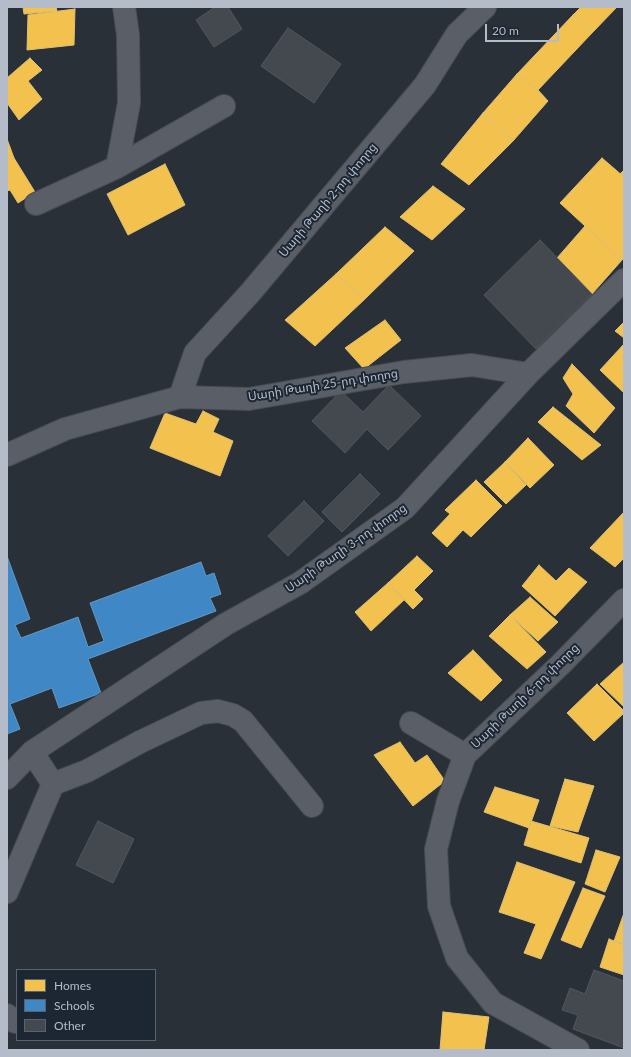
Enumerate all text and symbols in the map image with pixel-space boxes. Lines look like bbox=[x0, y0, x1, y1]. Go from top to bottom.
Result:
scale bar bbox=[487, 16, 561, 42]
text: 20 m bbox=[492, 23, 519, 38]
street label: Սարի Թաղի 2-րդ փողոց bbox=[276, 140, 380, 260]
street label: Սարի Թաղի 25-րդ փողոց bbox=[247, 366, 399, 404]
street label: Սարի Թաղի 3-րդ փողոց bbox=[283, 501, 409, 595]
street label: Սարի Թաղի 6-րդ փողոց bbox=[468, 641, 582, 751]
legend bbox=[16, 969, 156, 1041]
text: Homes bbox=[54, 978, 91, 993]
text: Schools bbox=[54, 998, 95, 1013]
text: Other bbox=[54, 1018, 85, 1033]

